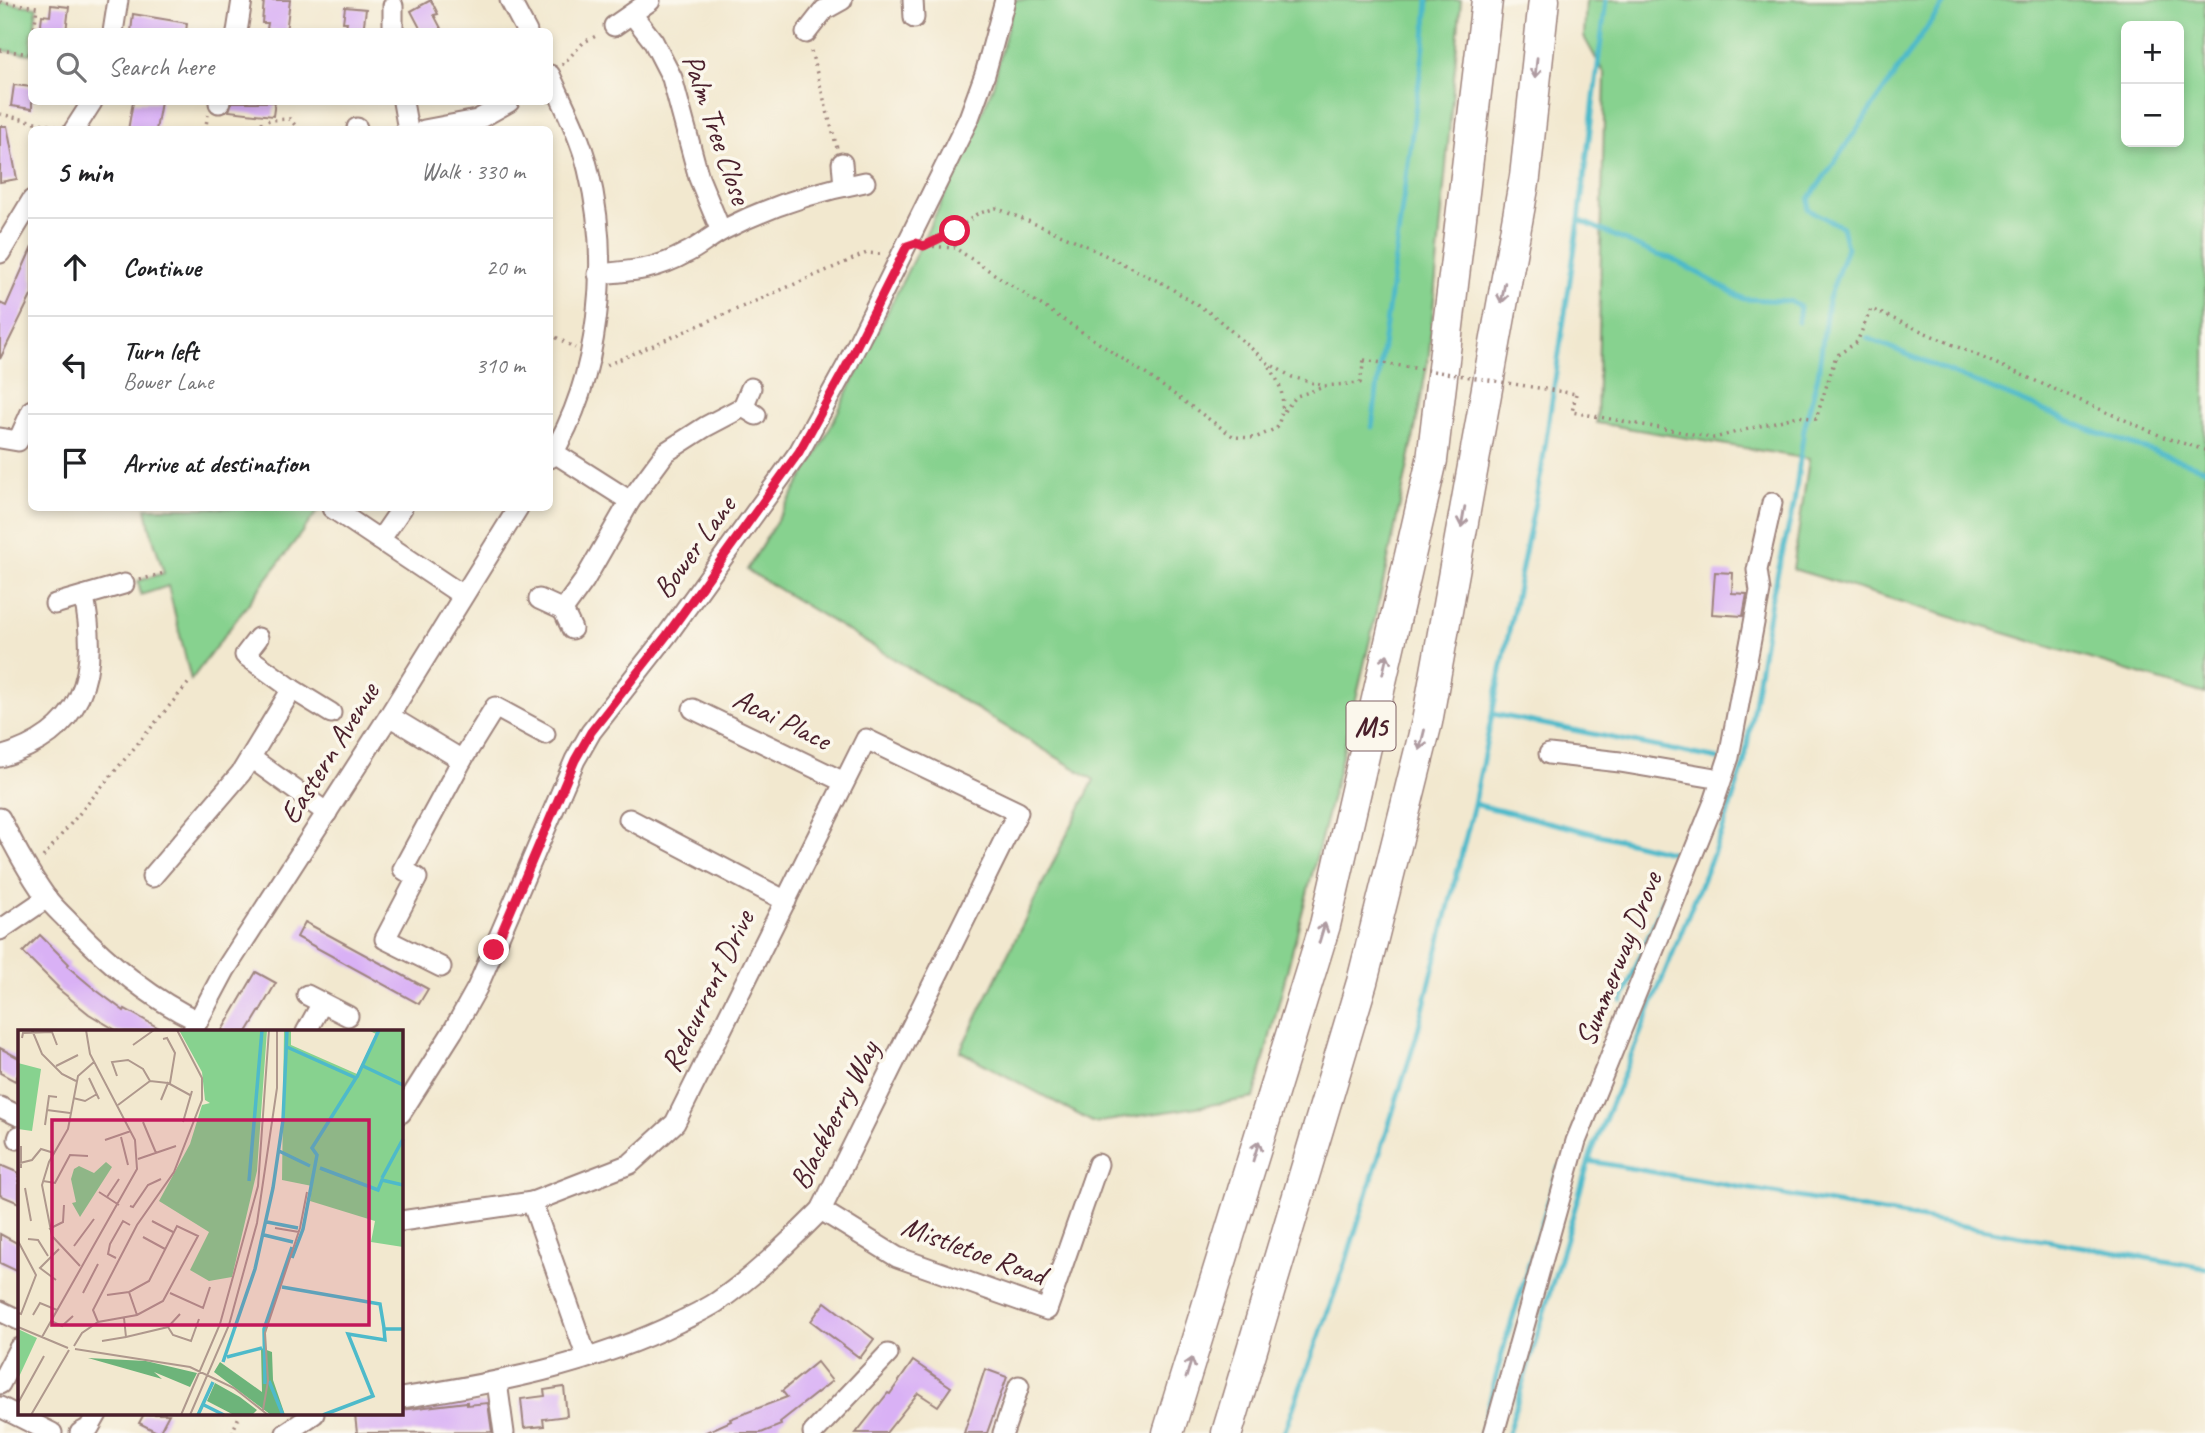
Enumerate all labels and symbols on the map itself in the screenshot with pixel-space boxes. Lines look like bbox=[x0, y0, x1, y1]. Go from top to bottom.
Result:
street label: Palm Tree Close bbox=[674, 49, 761, 211]
one-way arrow bbox=[1530, 56, 1543, 79]
route start bbox=[939, 215, 970, 246]
one-way arrow bbox=[1496, 281, 1510, 304]
street label: Bower Lane bbox=[644, 486, 745, 606]
one-way arrow bbox=[1455, 505, 1469, 528]
one-way arrow bbox=[1379, 653, 1392, 676]
street label: Eastern Avenue bbox=[271, 673, 389, 831]
street label: Acai Place bbox=[727, 679, 839, 760]
road number: M5 bbox=[1346, 702, 1396, 750]
one-way arrow bbox=[1415, 729, 1428, 751]
street label: Summerway Drove bbox=[1566, 864, 1671, 1052]
street label: Redcurrent Drive bbox=[652, 902, 763, 1078]
one-way arrow bbox=[1317, 922, 1330, 944]
route end bbox=[478, 934, 509, 965]
inset map bbox=[18, 1030, 402, 1416]
street label: Blackberry Way bbox=[780, 1033, 888, 1196]
one-way arrow bbox=[1250, 1140, 1263, 1162]
street label: Mistletoe Road bbox=[897, 1206, 1055, 1295]
one-way arrow bbox=[1183, 1357, 1196, 1379]

